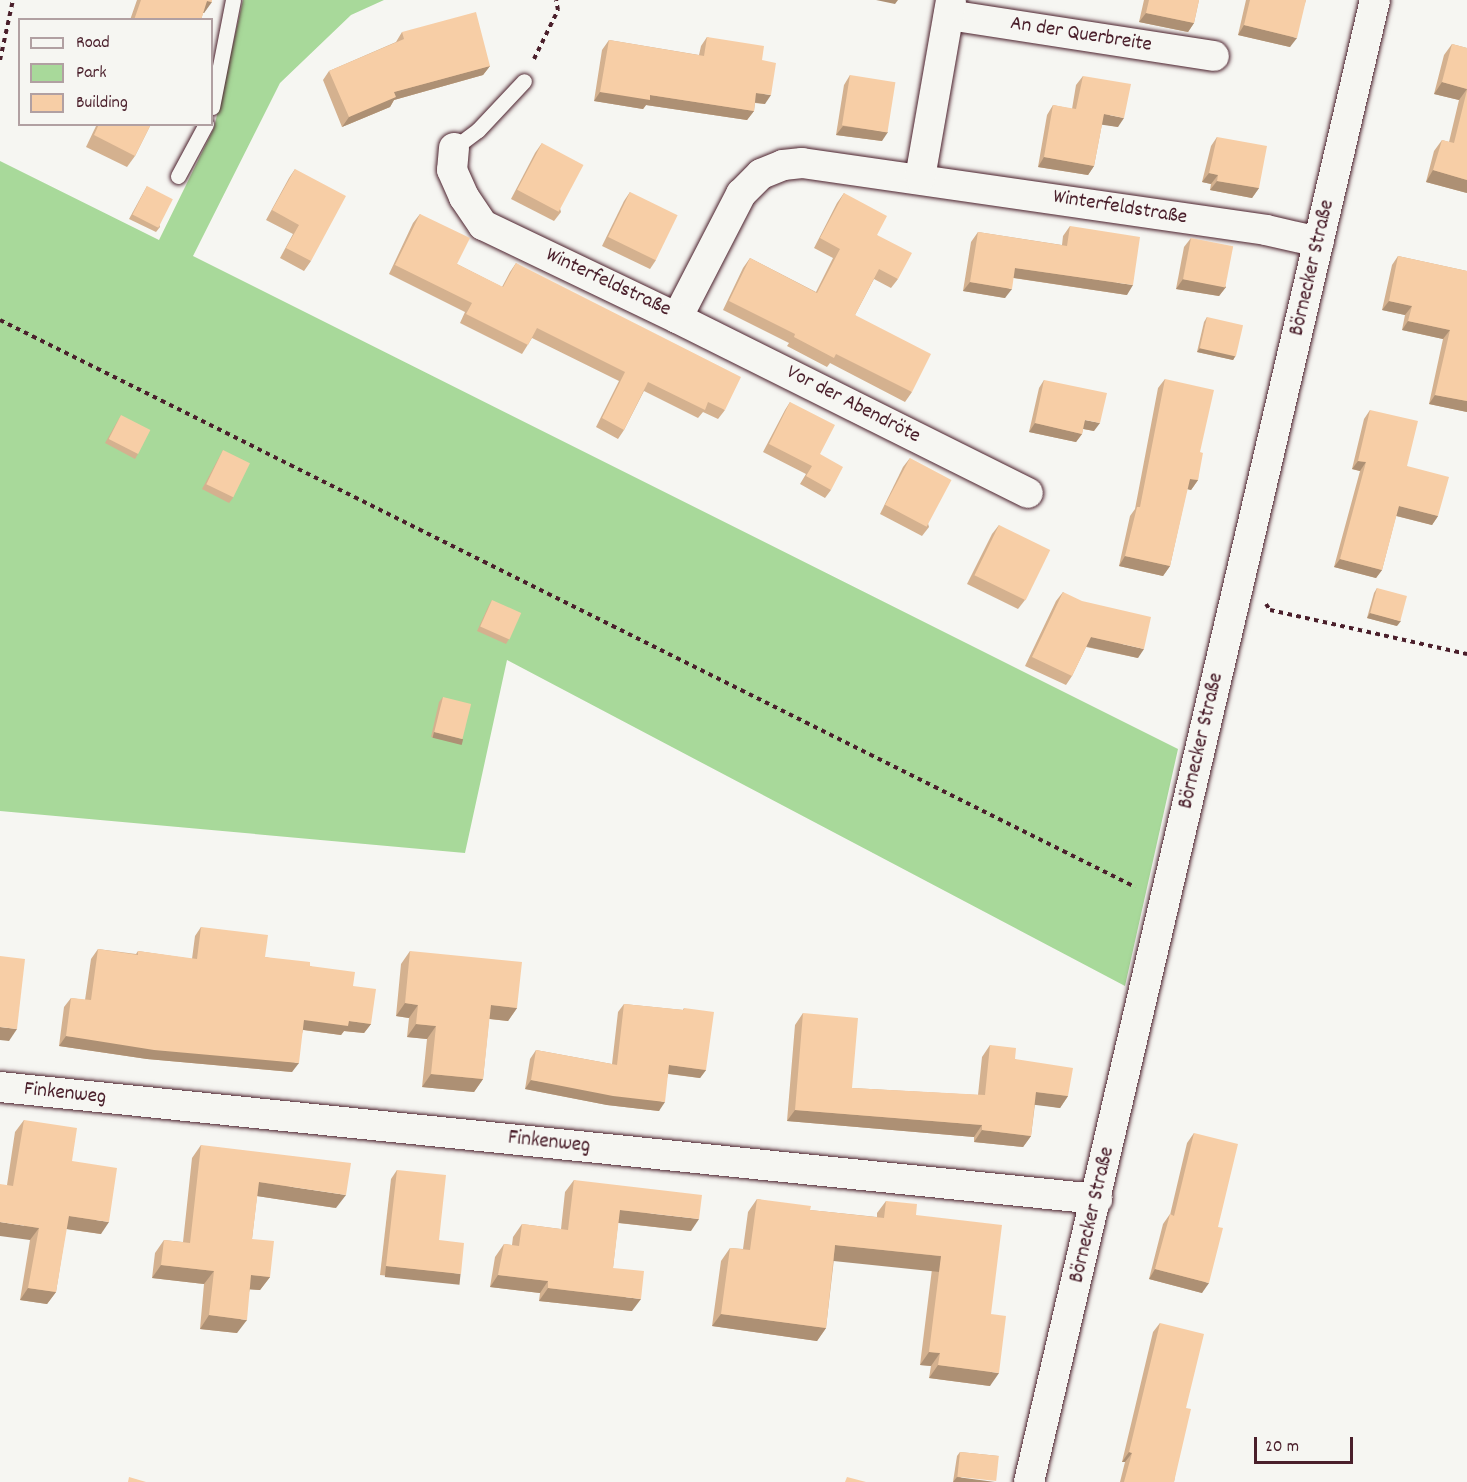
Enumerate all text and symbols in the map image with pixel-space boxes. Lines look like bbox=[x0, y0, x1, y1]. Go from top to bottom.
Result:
street label: An der Querbreite bbox=[1008, 11, 1154, 59]
legend bbox=[18, 18, 213, 126]
text: Road bbox=[76, 31, 110, 56]
text: Park bbox=[76, 61, 107, 86]
text: Building bbox=[76, 91, 128, 116]
street label: Winterfeldstraße bbox=[1051, 185, 1189, 231]
street label: Börnecker Straße bbox=[1285, 198, 1341, 338]
street label: Winterfeldstraße bbox=[541, 243, 675, 323]
street label: Vor der Abendröte bbox=[782, 360, 924, 450]
street label: Börnecker Straße bbox=[1174, 671, 1230, 811]
street label: Finkenweg bbox=[23, 1077, 107, 1111]
street label: Finkenweg bbox=[507, 1126, 591, 1160]
street label: Börnecker Straße bbox=[1065, 1145, 1121, 1285]
scale bar bbox=[1257, 1425, 1356, 1463]
text: 20 m bbox=[1265, 1435, 1299, 1460]

